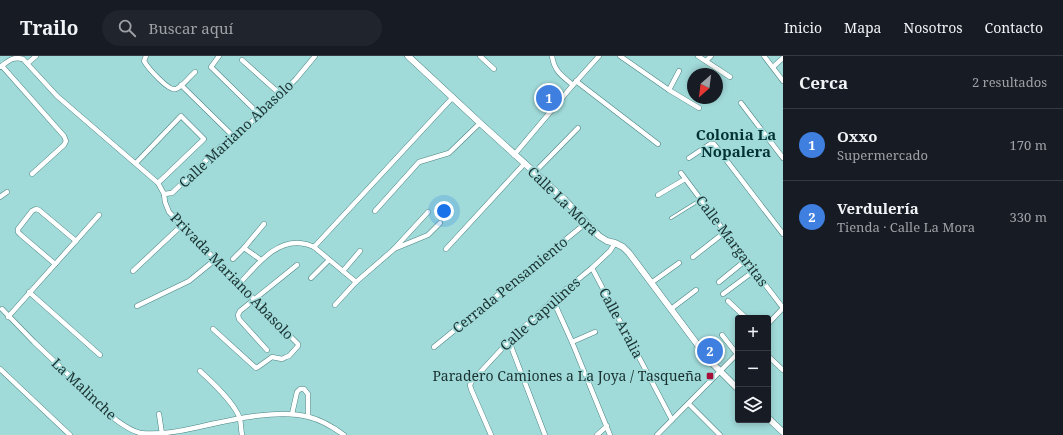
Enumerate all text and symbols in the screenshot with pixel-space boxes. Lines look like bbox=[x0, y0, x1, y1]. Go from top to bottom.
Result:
search box bbox=[102, 10, 382, 46]
text: Trailo bbox=[20, 15, 78, 41]
icon: search bbox=[116, 17, 138, 39]
text: Buscar aquí bbox=[148, 18, 233, 38]
text: Inicio bbox=[784, 18, 822, 37]
text: Mapa bbox=[844, 18, 882, 37]
text: Nosotros bbox=[904, 18, 963, 37]
text: Contacto bbox=[985, 18, 1043, 37]
north arrow bbox=[687, 68, 723, 104]
text: Cerca bbox=[799, 71, 848, 94]
text: 2 resultados bbox=[972, 73, 1047, 91]
street label: Calle Mariano Abasolo bbox=[174, 75, 297, 192]
pin: 1 bbox=[536, 83, 562, 113]
district label: Colonia La Nopalera bbox=[696, 124, 776, 161]
text: Oxxo bbox=[837, 126, 877, 146]
text: 1 bbox=[808, 136, 816, 154]
text: 170 m bbox=[1010, 136, 1047, 154]
text: Supermercado bbox=[837, 146, 928, 164]
street label: Calle La Mora bbox=[524, 162, 603, 239]
street label: Calle Margaritas bbox=[692, 191, 773, 290]
text: Verdulería bbox=[837, 198, 919, 218]
your location bbox=[434, 201, 454, 221]
street label: Privada Mariano Abasolo bbox=[167, 208, 298, 343]
text: 2 bbox=[808, 208, 816, 226]
text: 330 m bbox=[1010, 208, 1047, 226]
text: Tienda · Calle La Mora bbox=[837, 218, 975, 236]
street label: Cerrada Pensamiento bbox=[448, 232, 571, 337]
street label: Calle Capulines bbox=[495, 272, 584, 355]
street label: Calle Aralia bbox=[595, 284, 648, 361]
map controls bbox=[735, 315, 771, 423]
button: + bbox=[735, 315, 771, 351]
pin: 2 bbox=[697, 336, 723, 366]
button: − bbox=[735, 351, 771, 387]
street label: La Malinche bbox=[48, 354, 121, 424]
place label: Paradero Camiones a La Joya / Tasqueña bbox=[432, 366, 702, 385]
marker: Paradero Camiones a La Joya / Tasqueña bbox=[705, 371, 715, 381]
button: layers bbox=[735, 387, 771, 423]

